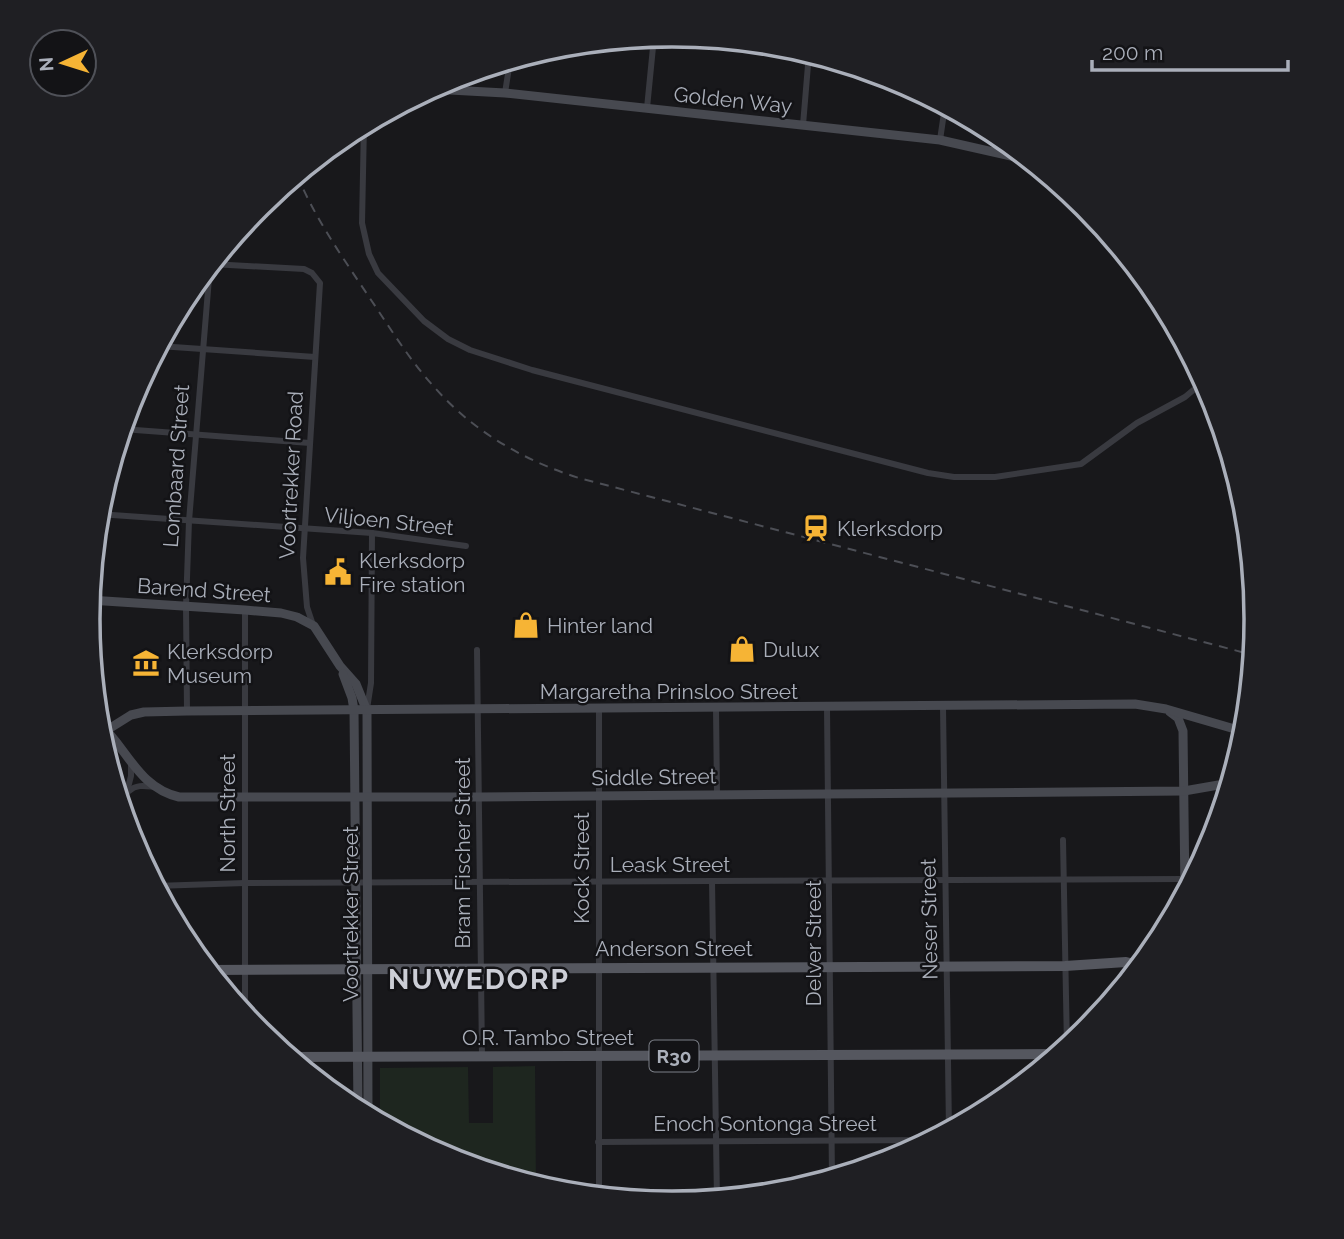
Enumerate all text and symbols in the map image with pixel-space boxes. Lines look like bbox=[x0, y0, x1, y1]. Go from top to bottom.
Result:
north arrow bbox=[28, 28, 98, 98]
scale bar bbox=[1092, 28, 1288, 72]
text: 200 m bbox=[1102, 40, 1163, 65]
text: N bbox=[35, 56, 58, 72]
street label: Golden Way bbox=[673, 81, 793, 119]
street label: Lombaard Street bbox=[158, 384, 194, 548]
street label: Voortrekker Road bbox=[274, 390, 308, 560]
street label: Viljoen Street bbox=[323, 502, 455, 540]
station icon: Klerksdorp bbox=[801, 513, 831, 543]
place label: Klerksdorp bbox=[837, 516, 943, 541]
place label: Klerksdorp Fire station bbox=[359, 548, 466, 597]
public building icon: Klerksdorp Fire station bbox=[323, 557, 353, 587]
street label: Barend Street bbox=[136, 573, 272, 607]
shop icon: Hinter land bbox=[511, 610, 541, 640]
place label: Hinter land bbox=[547, 613, 653, 638]
shop icon: Dulux bbox=[727, 634, 757, 664]
place label: Dulux bbox=[763, 637, 820, 662]
place label: Klerksdorp Museum bbox=[167, 639, 273, 688]
museum icon: Klerksdorp Museum bbox=[131, 648, 161, 678]
street label: Margaretha Prinsloo Street bbox=[540, 679, 798, 704]
street label: North Street bbox=[215, 754, 240, 872]
street label: Bram Fischer Street bbox=[450, 757, 475, 949]
street label: Siddle Street bbox=[591, 763, 717, 791]
street label: Kock Street bbox=[569, 812, 594, 924]
street label: Voortrekker Street bbox=[338, 826, 363, 1002]
street label: Leask Street bbox=[610, 852, 730, 877]
street label: Neser Street bbox=[915, 858, 943, 980]
street label: Delver Street bbox=[801, 880, 826, 1006]
street label: Anderson Street bbox=[595, 936, 753, 961]
district label: NUWEDORP bbox=[388, 963, 570, 996]
street label: O.R. Tambo Street bbox=[462, 1025, 634, 1050]
road number: R30 bbox=[650, 1040, 698, 1072]
street label: Enoch Sontonga Street bbox=[653, 1111, 877, 1136]

